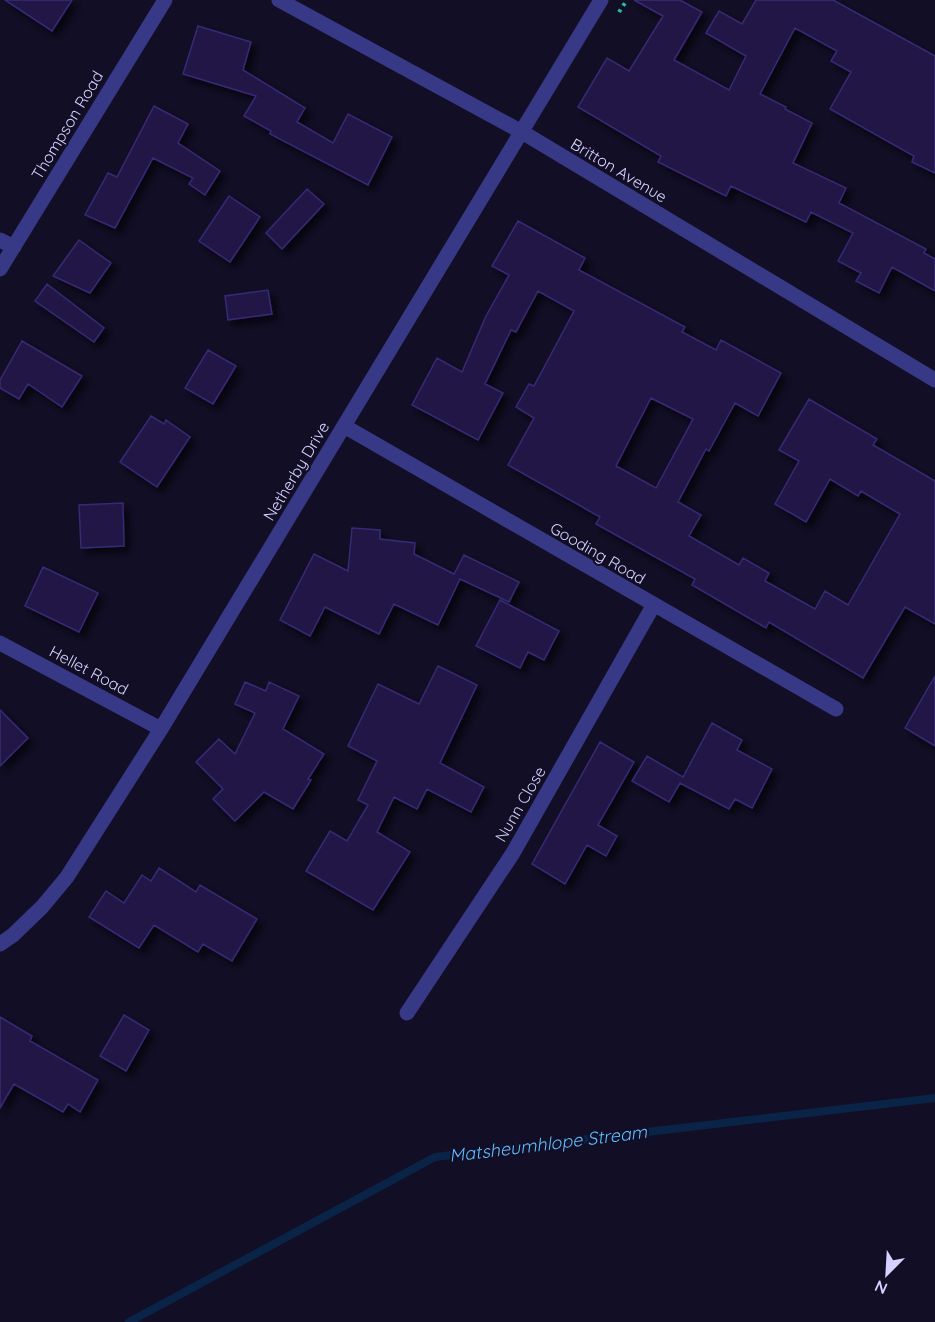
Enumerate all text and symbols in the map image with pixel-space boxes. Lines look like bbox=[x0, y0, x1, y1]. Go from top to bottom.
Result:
street label: Thompson Road bbox=[27, 67, 107, 183]
street label: Britton Avenue bbox=[567, 133, 671, 207]
street label: Netherby Drive bbox=[259, 418, 333, 524]
street label: Gooding Road bbox=[547, 518, 649, 588]
street label: Hellet Road bbox=[46, 641, 132, 699]
street label: Nunn Close bbox=[490, 763, 550, 845]
water label: Matsheumhlope Stream bbox=[448, 1120, 649, 1167]
north arrow bbox=[857, 1244, 917, 1304]
text: N bbox=[871, 1276, 890, 1299]

